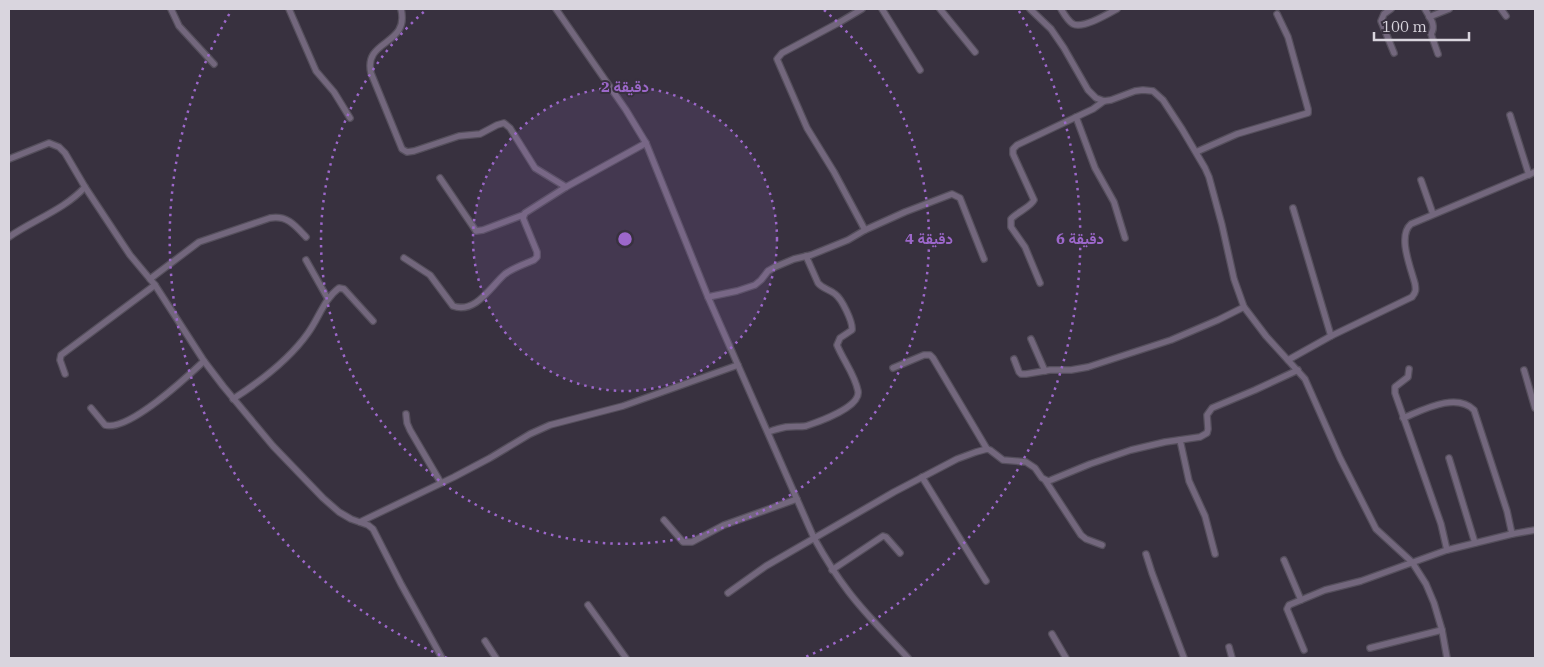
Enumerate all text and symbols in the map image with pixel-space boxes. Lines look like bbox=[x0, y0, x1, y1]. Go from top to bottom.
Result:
scale bar bbox=[1374, 10, 1469, 42]
text: 100 m bbox=[1382, 17, 1427, 36]
text: 2 دقيقة bbox=[601, 77, 649, 96]
text: 4 دقيقة bbox=[905, 229, 953, 248]
text: 6 دقيقة bbox=[1056, 229, 1104, 248]
centre of rings bbox=[616, 230, 634, 248]

